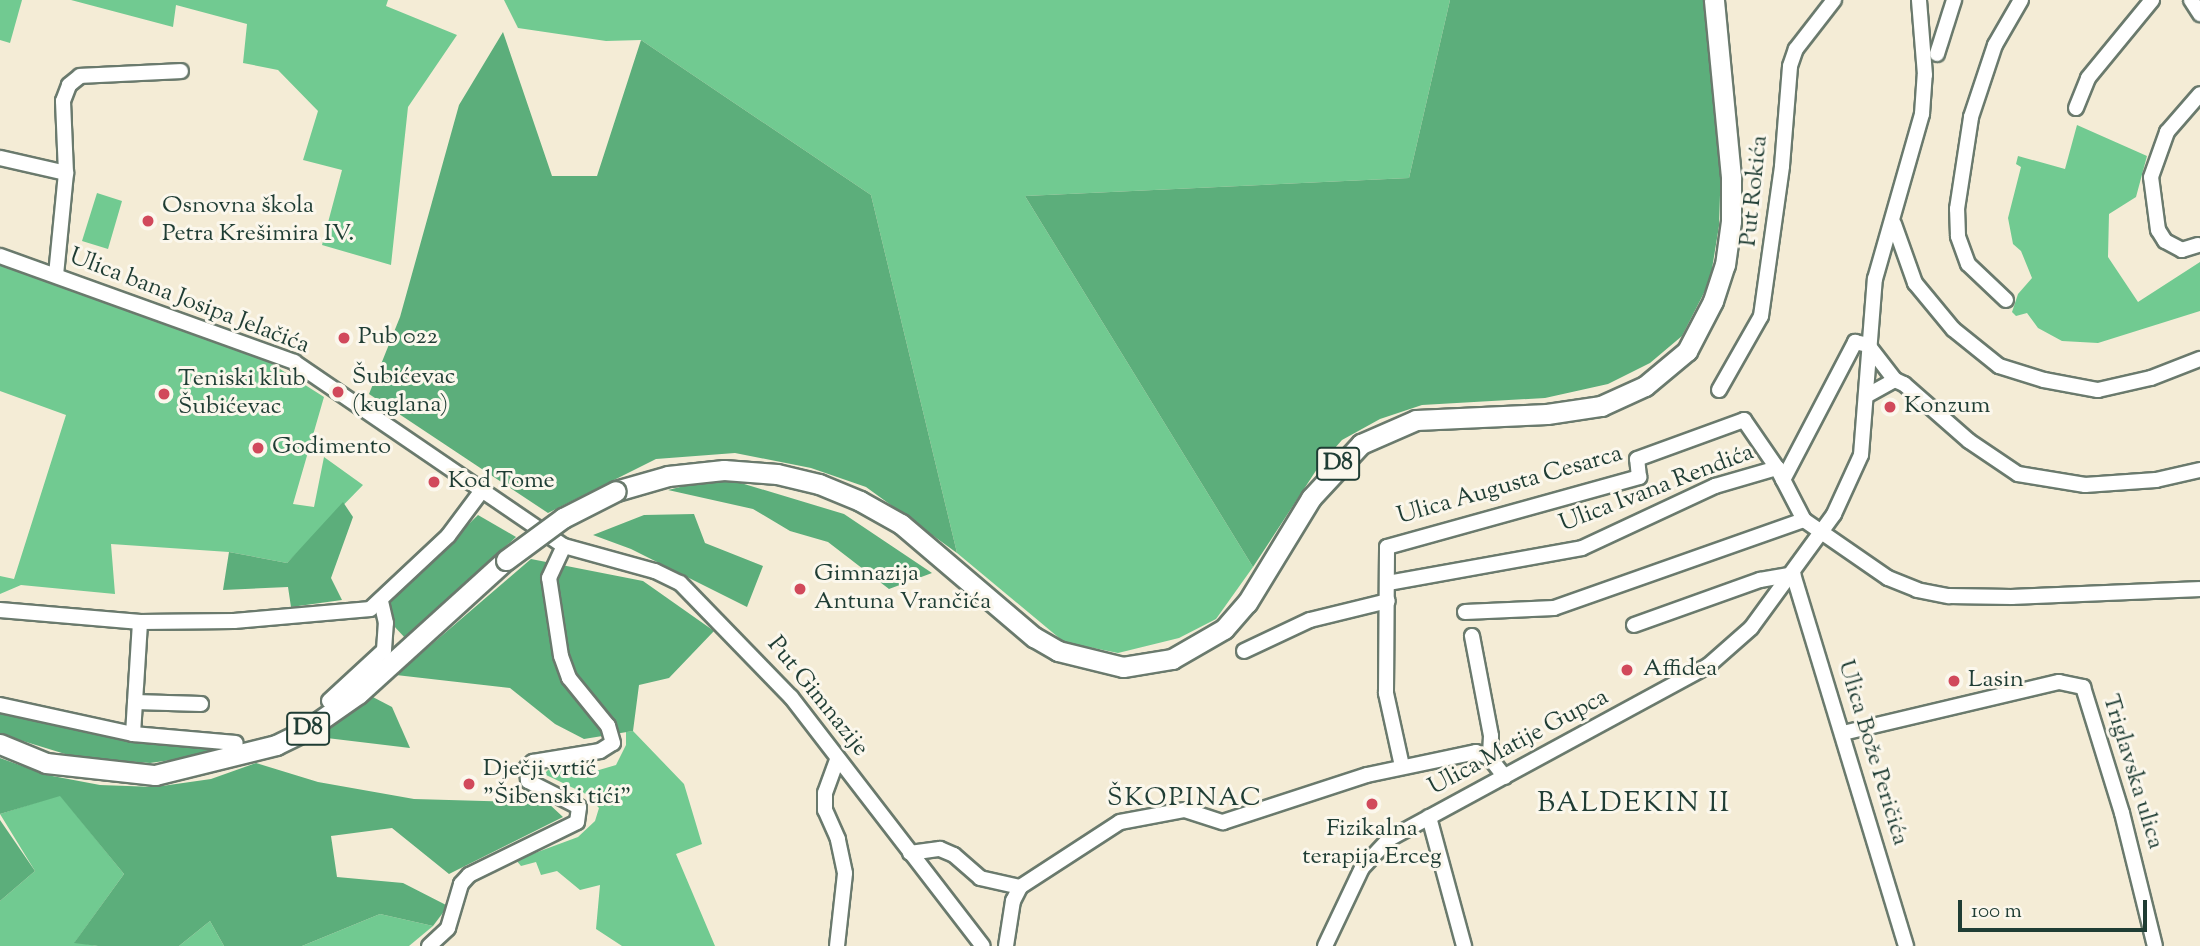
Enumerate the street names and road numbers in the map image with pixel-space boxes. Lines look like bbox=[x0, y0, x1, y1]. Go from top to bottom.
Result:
street label: Put Rokića bbox=[1735, 134, 1775, 248]
street label: Ulica bana Josipa Jelačića bbox=[65, 243, 313, 361]
street label: Ulica Ivana Rendića bbox=[1556, 439, 1758, 539]
street label: Ulica Augusta Cesarca bbox=[1394, 440, 1626, 532]
road number: D8 bbox=[1315, 445, 1361, 484]
street label: Put Gimnazije bbox=[760, 631, 874, 763]
street label: Ulica Bože Peričića bbox=[1830, 657, 1914, 849]
street label: Ulica Matije Gupca bbox=[1424, 683, 1614, 803]
street label: Triglavska ulica bbox=[2095, 691, 2169, 853]
road number: D8 bbox=[285, 709, 331, 748]

